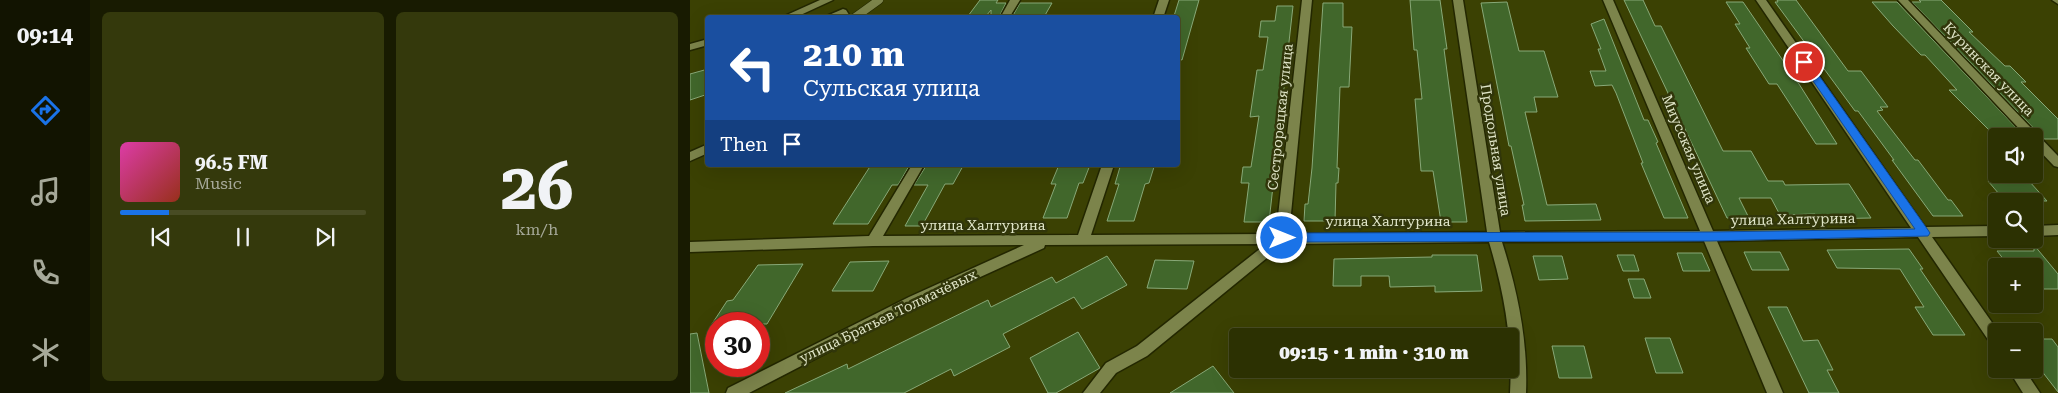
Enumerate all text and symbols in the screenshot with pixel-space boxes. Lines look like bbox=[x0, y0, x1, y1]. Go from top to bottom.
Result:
street label: Куринская улица bbox=[1940, 19, 2038, 119]
text: 09:14 bbox=[17, 23, 73, 48]
text: 210 m bbox=[803, 34, 904, 75]
icon: left bbox=[720, 35, 785, 100]
pin bbox=[1783, 41, 1825, 83]
street label: Сестрорецкая улица bbox=[1264, 42, 1296, 191]
icon: arrive bbox=[1790, 48, 1818, 76]
text: Сульская улица bbox=[803, 76, 980, 101]
street label: Продольная улица bbox=[1478, 83, 1514, 218]
street label: Миусская улица bbox=[1659, 92, 1719, 206]
icon: directions bbox=[28, 93, 63, 128]
map controls bbox=[1988, 128, 2043, 378]
button: sound bbox=[1988, 128, 2043, 183]
icon: arrive bbox=[778, 130, 806, 158]
text: Then bbox=[720, 133, 768, 156]
text: 26 bbox=[501, 149, 573, 225]
text: 96.5 FM bbox=[195, 151, 268, 174]
icon: music bbox=[28, 174, 63, 209]
text: Music bbox=[195, 174, 242, 193]
button: search bbox=[1988, 193, 2043, 248]
street label: улица Халтурина bbox=[1730, 210, 1856, 228]
position arrow bbox=[1255, 211, 1307, 263]
street label: улица Халтурина bbox=[1326, 213, 1451, 229]
street label: улица Халтурина bbox=[921, 217, 1046, 233]
text: km/h bbox=[516, 220, 558, 239]
icon: previous bbox=[147, 223, 175, 251]
icon: pause bbox=[229, 223, 257, 251]
icon: next bbox=[311, 223, 339, 251]
icon: phone bbox=[28, 255, 63, 290]
button: + bbox=[1988, 258, 2043, 313]
street label: улица Братьев Толмачёвых bbox=[797, 266, 979, 366]
speed limit sign: 30 bbox=[705, 312, 770, 377]
button: − bbox=[1988, 323, 2043, 378]
icon: climate bbox=[28, 335, 63, 370]
text: 09:15 · 1 min · 310 m bbox=[1279, 341, 1469, 364]

